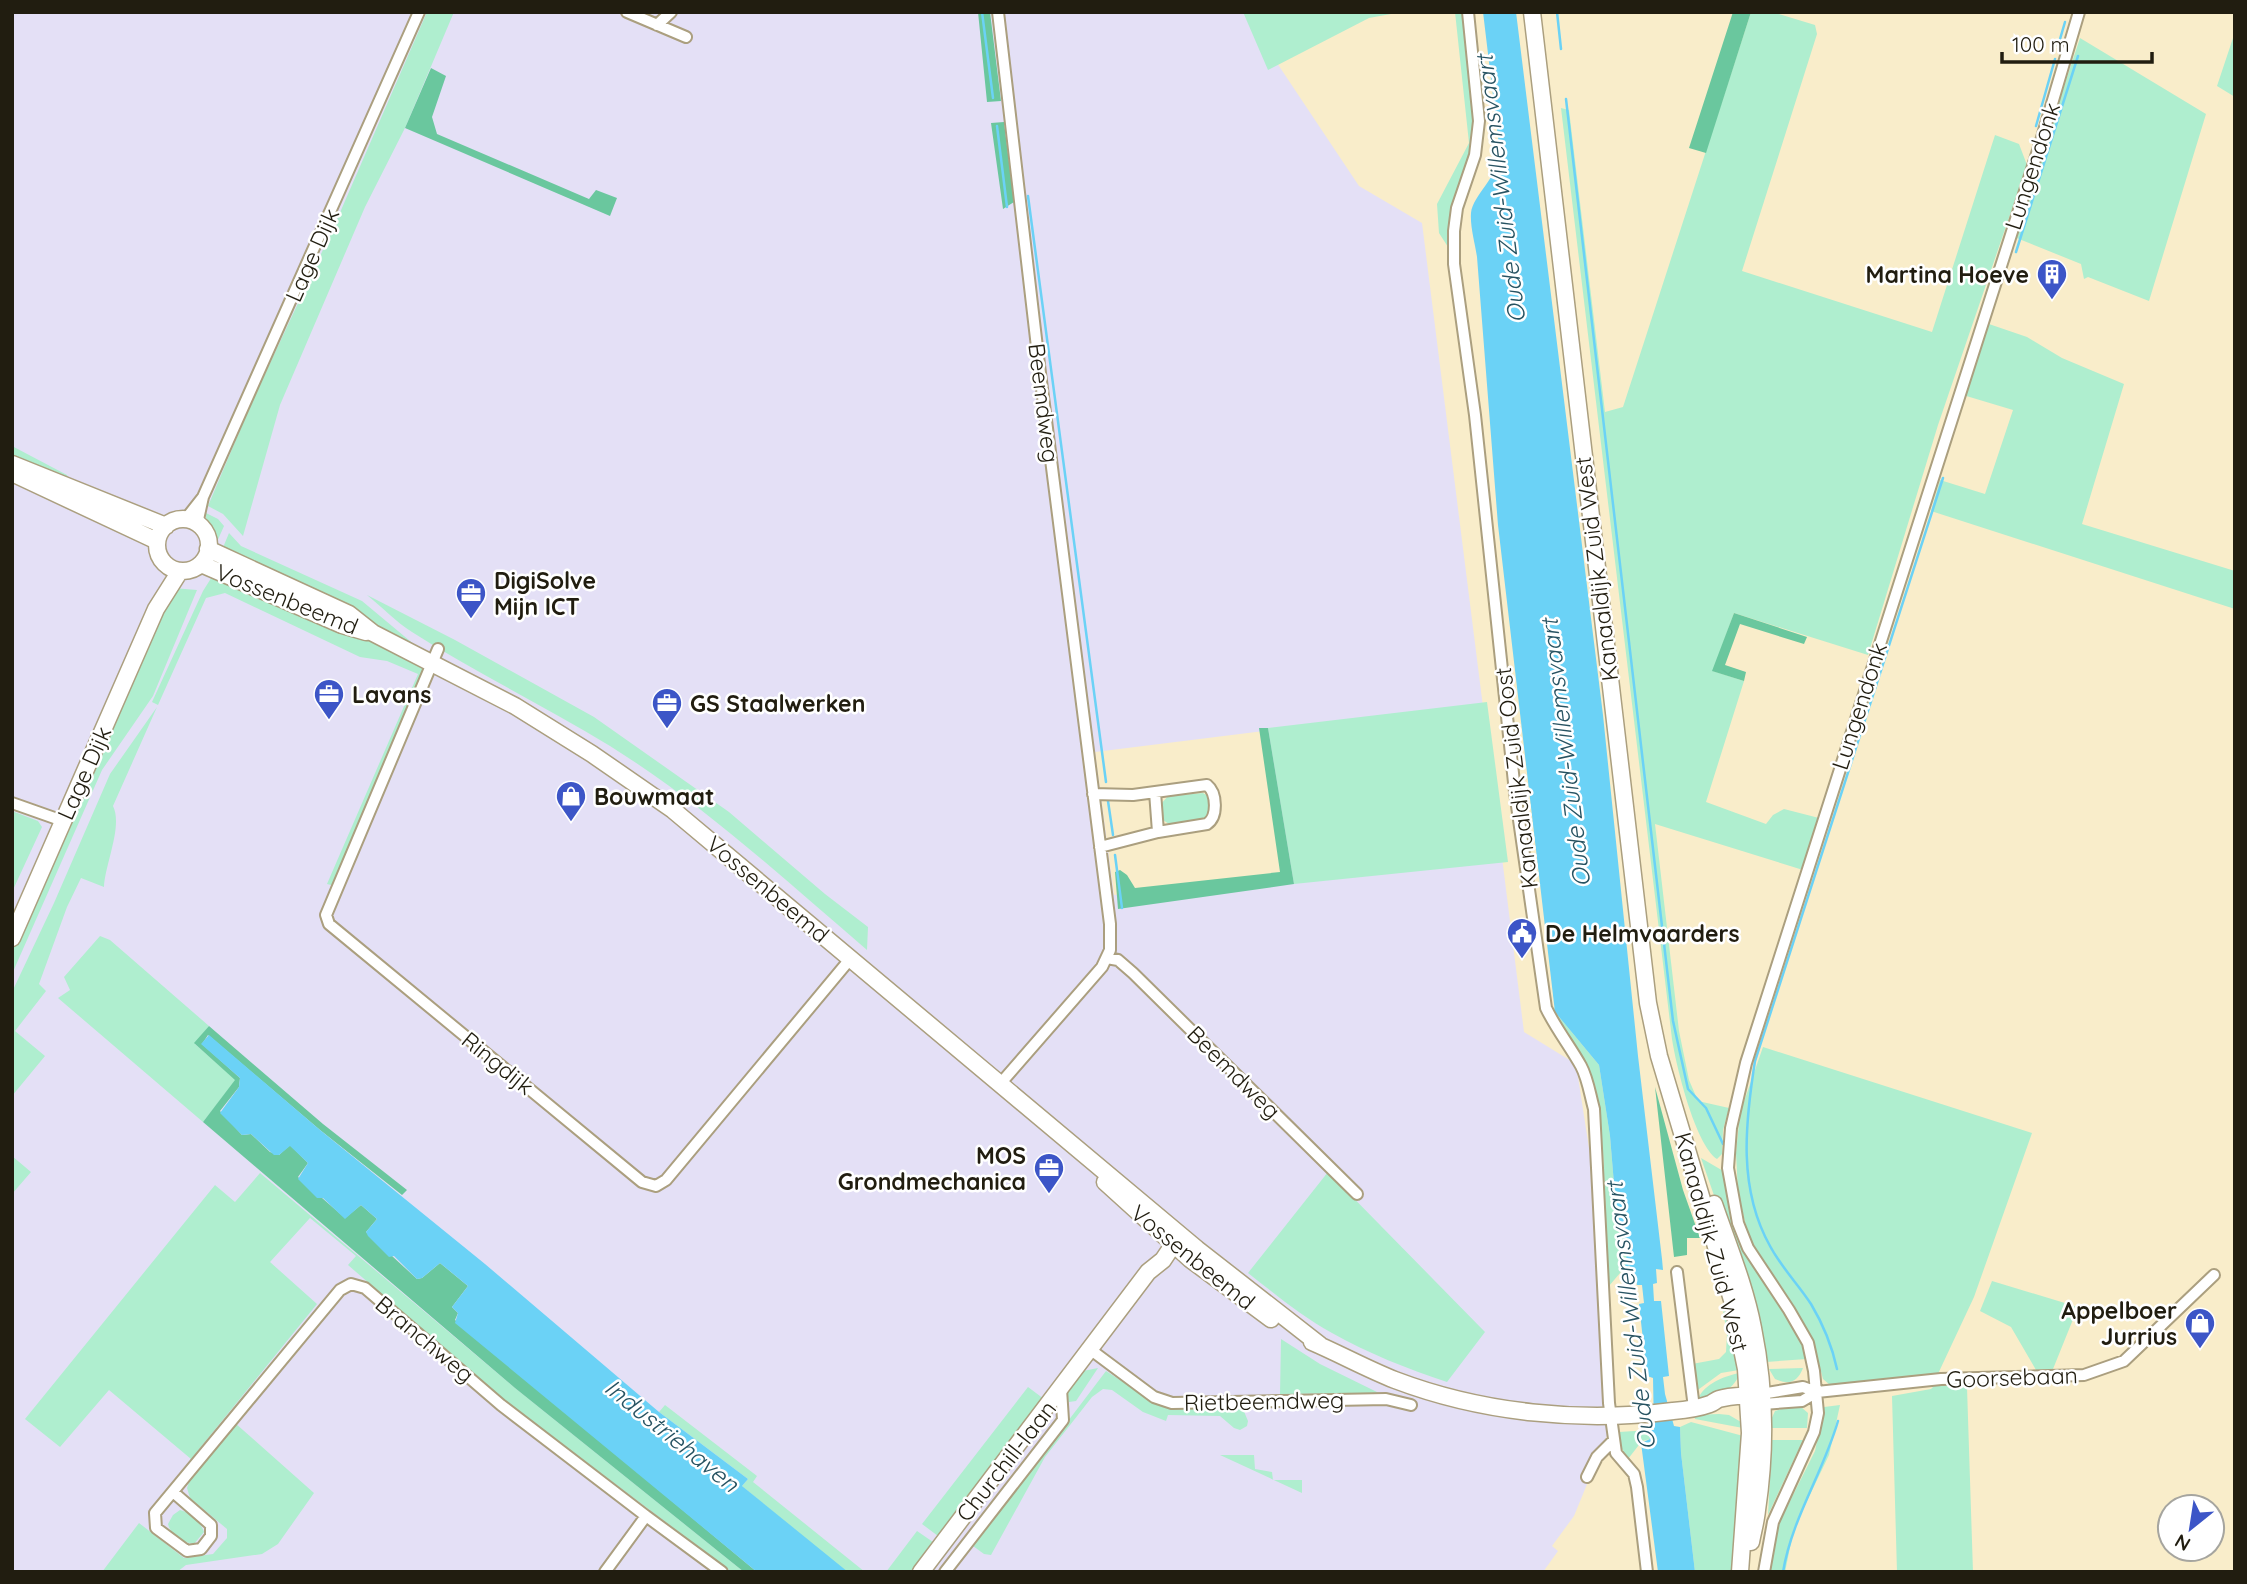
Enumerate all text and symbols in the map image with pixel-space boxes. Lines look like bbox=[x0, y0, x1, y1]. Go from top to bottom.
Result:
scale bar bbox=[2002, 21, 2152, 65]
text: 100 m bbox=[2012, 31, 2070, 57]
water label: Oude Zuid-Willemsvaart bbox=[1468, 50, 1531, 325]
street label: Lungendonk bbox=[1998, 99, 2066, 233]
street label: Lage Dijk bbox=[279, 204, 345, 306]
building icon: Martina Hoeve bbox=[2035, 257, 2069, 301]
place label: Martina Hoeve bbox=[1866, 260, 2029, 289]
street label: Beemdweg bbox=[1022, 341, 1066, 465]
street label: Kanaaldijk Zuid West bbox=[1568, 455, 1624, 683]
street label: Vossenbeemd bbox=[211, 557, 363, 641]
place label: DigiSolve Mijn ICT bbox=[494, 566, 596, 621]
office icon: DigiSolve Mijn ICT bbox=[454, 576, 488, 620]
water label: Oude Zuid-Willemsvaart bbox=[1533, 614, 1596, 889]
street label: Lungendonk bbox=[1825, 639, 1893, 773]
street label: Kanaaldijk Zuid Oost bbox=[1488, 665, 1544, 890]
office icon: Lavans bbox=[312, 677, 346, 721]
place label: Lavans bbox=[352, 680, 431, 709]
office icon: GS Staalwerken bbox=[650, 686, 684, 730]
place label: GS Staalwerken bbox=[690, 689, 865, 718]
street label: Lage Dijk bbox=[51, 722, 117, 824]
shop icon: Bouwmaat bbox=[554, 779, 588, 823]
place label: Bouwmaat bbox=[594, 782, 714, 811]
street label: Vossenbeemd bbox=[701, 829, 835, 949]
public building icon: De Helmvaarders bbox=[1505, 916, 1539, 960]
place label: De Helmvaarders bbox=[1545, 919, 1740, 948]
street label: Beemdweg bbox=[1181, 1019, 1287, 1125]
street label: Ringdijk bbox=[456, 1025, 540, 1101]
street label: Kanaaldijk Zuid West bbox=[1669, 1129, 1755, 1355]
place label: MOS Grondmechanica bbox=[838, 1141, 1026, 1196]
office icon: MOS Grondmechanica bbox=[1032, 1151, 1066, 1195]
water label: Oude Zuid-Willemsvaart bbox=[1598, 1177, 1661, 1452]
street label: Vossenbeemd bbox=[1125, 1198, 1261, 1316]
street label: Branchweg bbox=[370, 1289, 480, 1389]
place label: Appelboer Jurrius bbox=[2061, 1296, 2177, 1351]
shop icon: Appelboer Jurrius bbox=[2183, 1306, 2217, 1350]
street label: Goorsebaan bbox=[1946, 1360, 2078, 1394]
water label: Industriehaven bbox=[599, 1372, 746, 1499]
street label: Rietbeemdweg bbox=[1184, 1385, 1344, 1417]
street label: Churchill-laan bbox=[950, 1395, 1062, 1527]
north arrow bbox=[2156, 1493, 2226, 1563]
text: N bbox=[2170, 1529, 2195, 1557]

